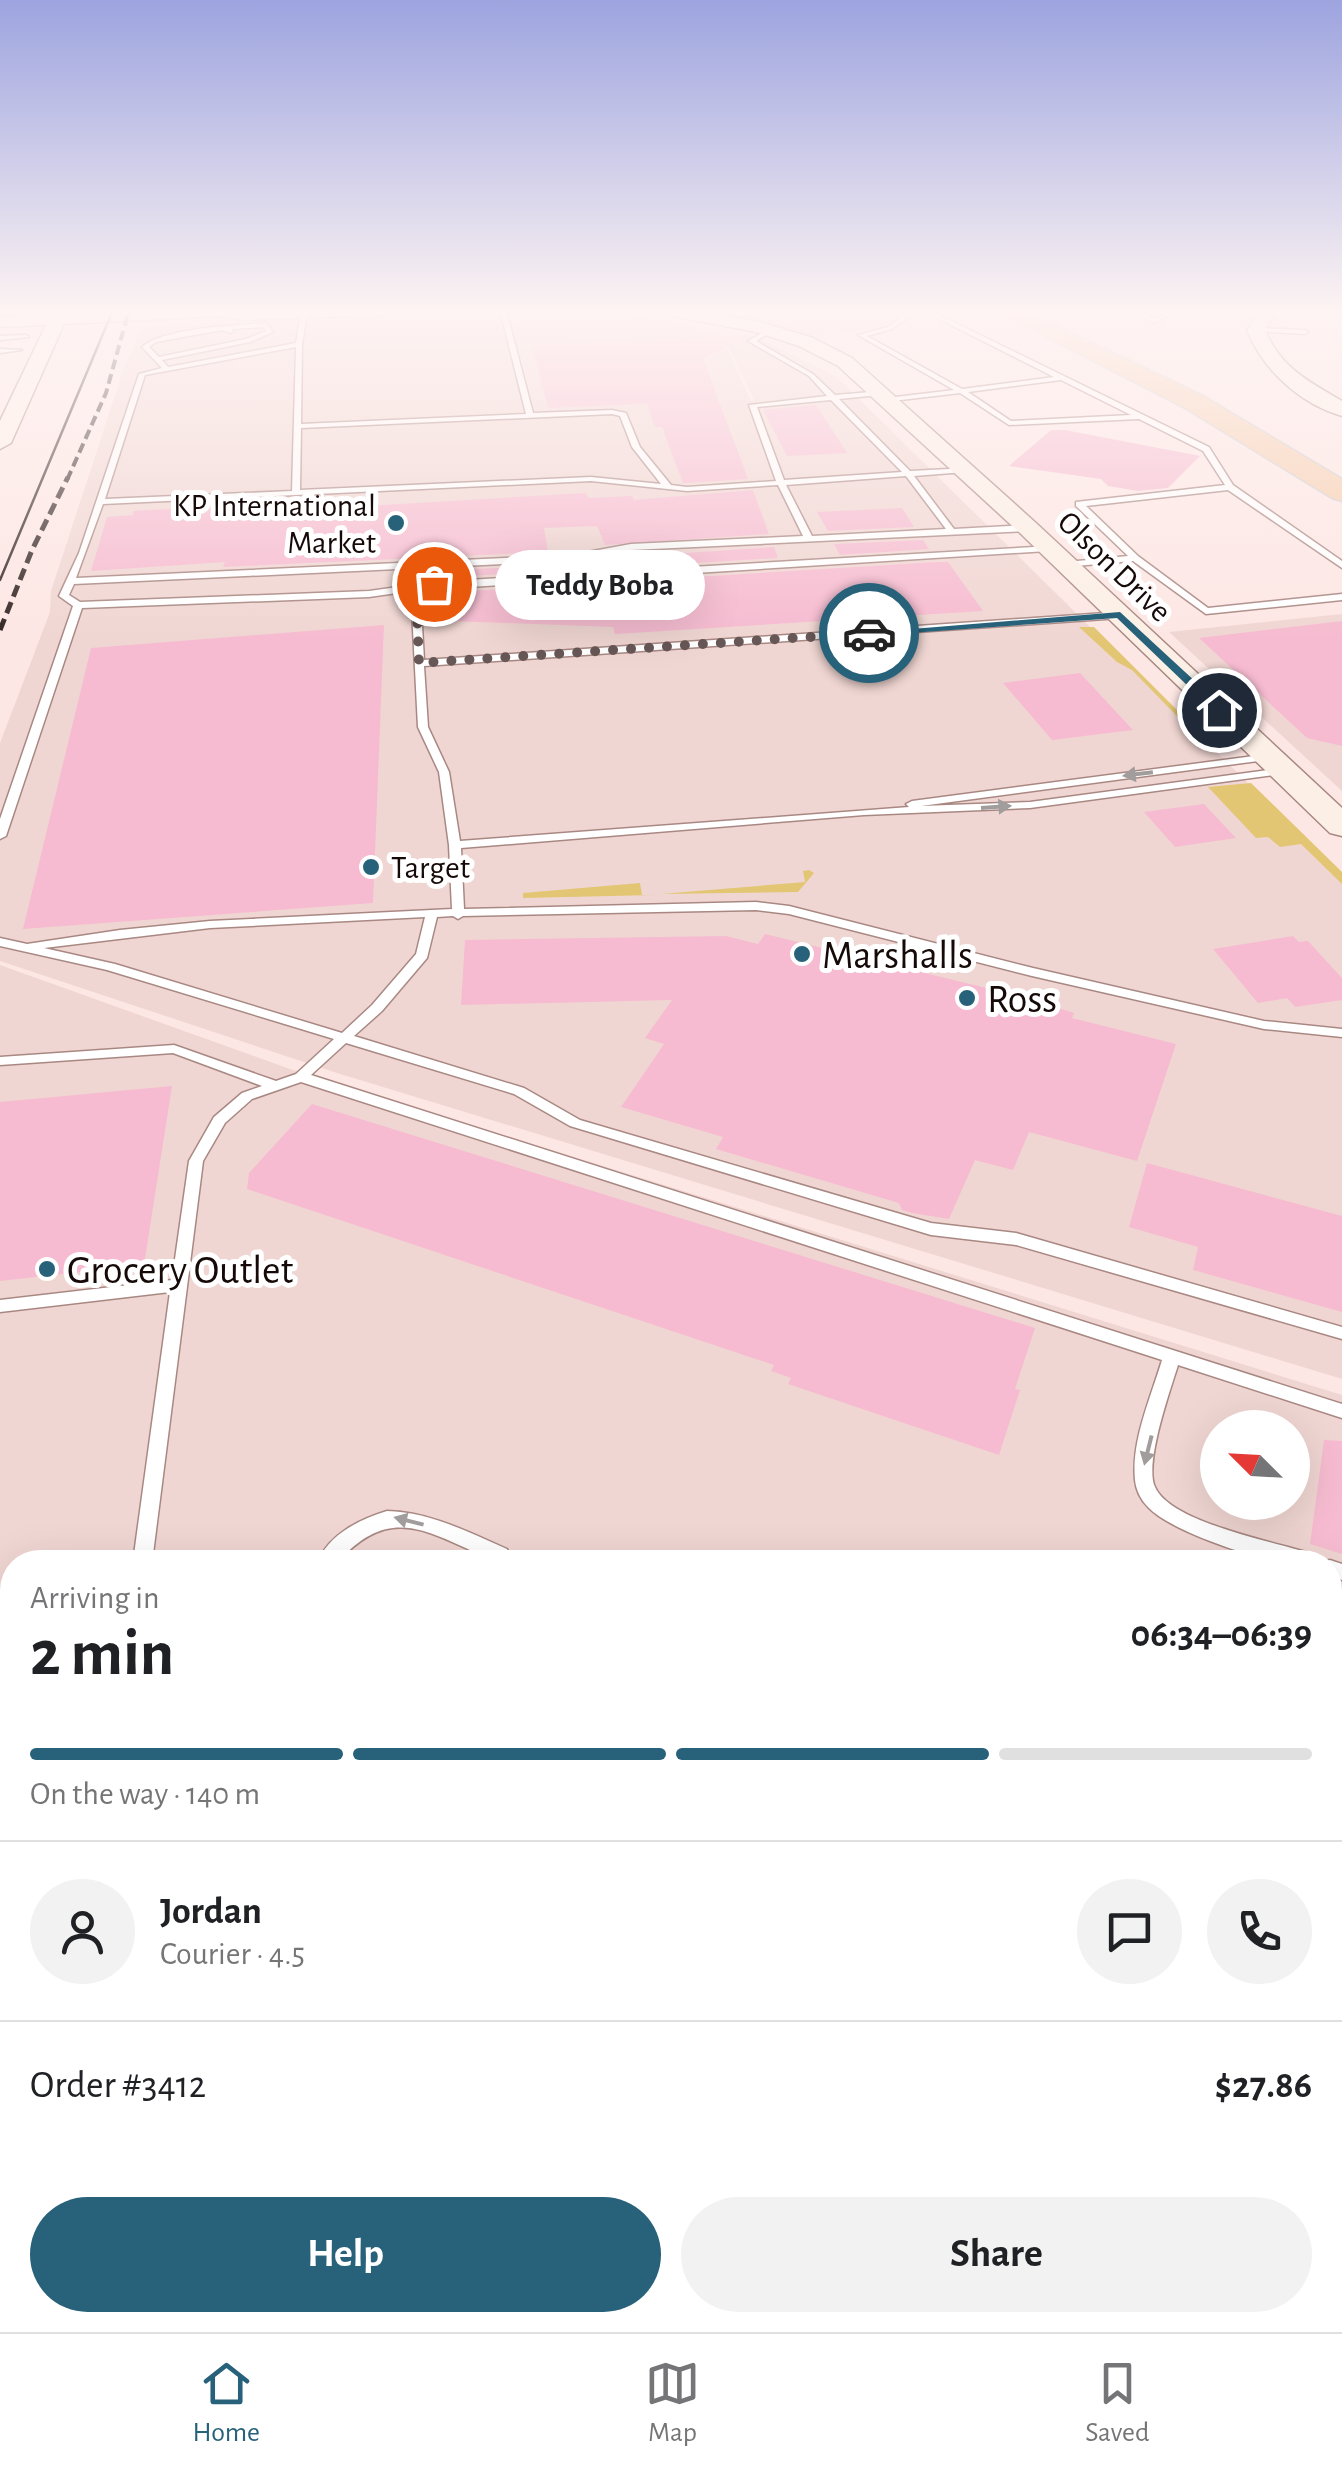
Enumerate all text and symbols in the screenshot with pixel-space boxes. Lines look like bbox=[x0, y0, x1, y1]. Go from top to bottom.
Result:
place label: KP International Market bbox=[173, 490, 376, 559]
street label: Olson Drive bbox=[1051, 505, 1177, 628]
marker: KP International Market bbox=[385, 512, 407, 534]
pin bbox=[392, 542, 477, 627]
callout: Teddy Boba bbox=[494, 549, 704, 619]
icon: bag bbox=[407, 557, 462, 612]
text: Teddy Boba bbox=[526, 569, 674, 601]
courier bbox=[819, 583, 919, 683]
icon: car bbox=[842, 606, 897, 661]
pin bbox=[1177, 668, 1262, 753]
icon: home bbox=[1192, 683, 1247, 738]
one-way arrow bbox=[1121, 766, 1153, 782]
one-way arrow bbox=[980, 799, 1012, 815]
place label: Target bbox=[391, 852, 470, 884]
marker: Target bbox=[360, 856, 382, 878]
place label: Marshalls bbox=[822, 936, 973, 976]
marker: Marshalls bbox=[791, 943, 813, 965]
place label: Ross bbox=[987, 980, 1057, 1020]
marker: Ross bbox=[956, 987, 978, 1009]
place label: Grocery Outlet bbox=[67, 1251, 294, 1291]
marker: Grocery Outlet bbox=[36, 1258, 58, 1280]
north arrow bbox=[1200, 1410, 1310, 1520]
map controls bbox=[1200, 1410, 1310, 1520]
one-way arrow bbox=[1139, 1435, 1155, 1466]
one-way arrow bbox=[394, 1512, 425, 1528]
text: Arriving in bbox=[30, 1582, 159, 1614]
text: 06:34–06:39 bbox=[1131, 1616, 1312, 1654]
text: 2 min bbox=[30, 1622, 174, 1687]
text: On the way · 140 m bbox=[30, 1778, 260, 1810]
button: person bbox=[30, 1879, 135, 1984]
button: chat bbox=[1077, 1879, 1182, 1984]
button: phone bbox=[1207, 1879, 1312, 1984]
text: Jordan bbox=[160, 1893, 262, 1931]
text: Courier · 4.5 bbox=[160, 1938, 305, 1970]
text: Order #3412 bbox=[30, 2067, 206, 2105]
text: $27.86 bbox=[1215, 2067, 1312, 2105]
button: Help bbox=[30, 2197, 661, 2312]
button: Share bbox=[681, 2197, 1312, 2312]
tab: Home bbox=[193, 2356, 260, 2450]
tab: Map bbox=[645, 2356, 700, 2450]
tab: Saved bbox=[1085, 2356, 1149, 2450]

